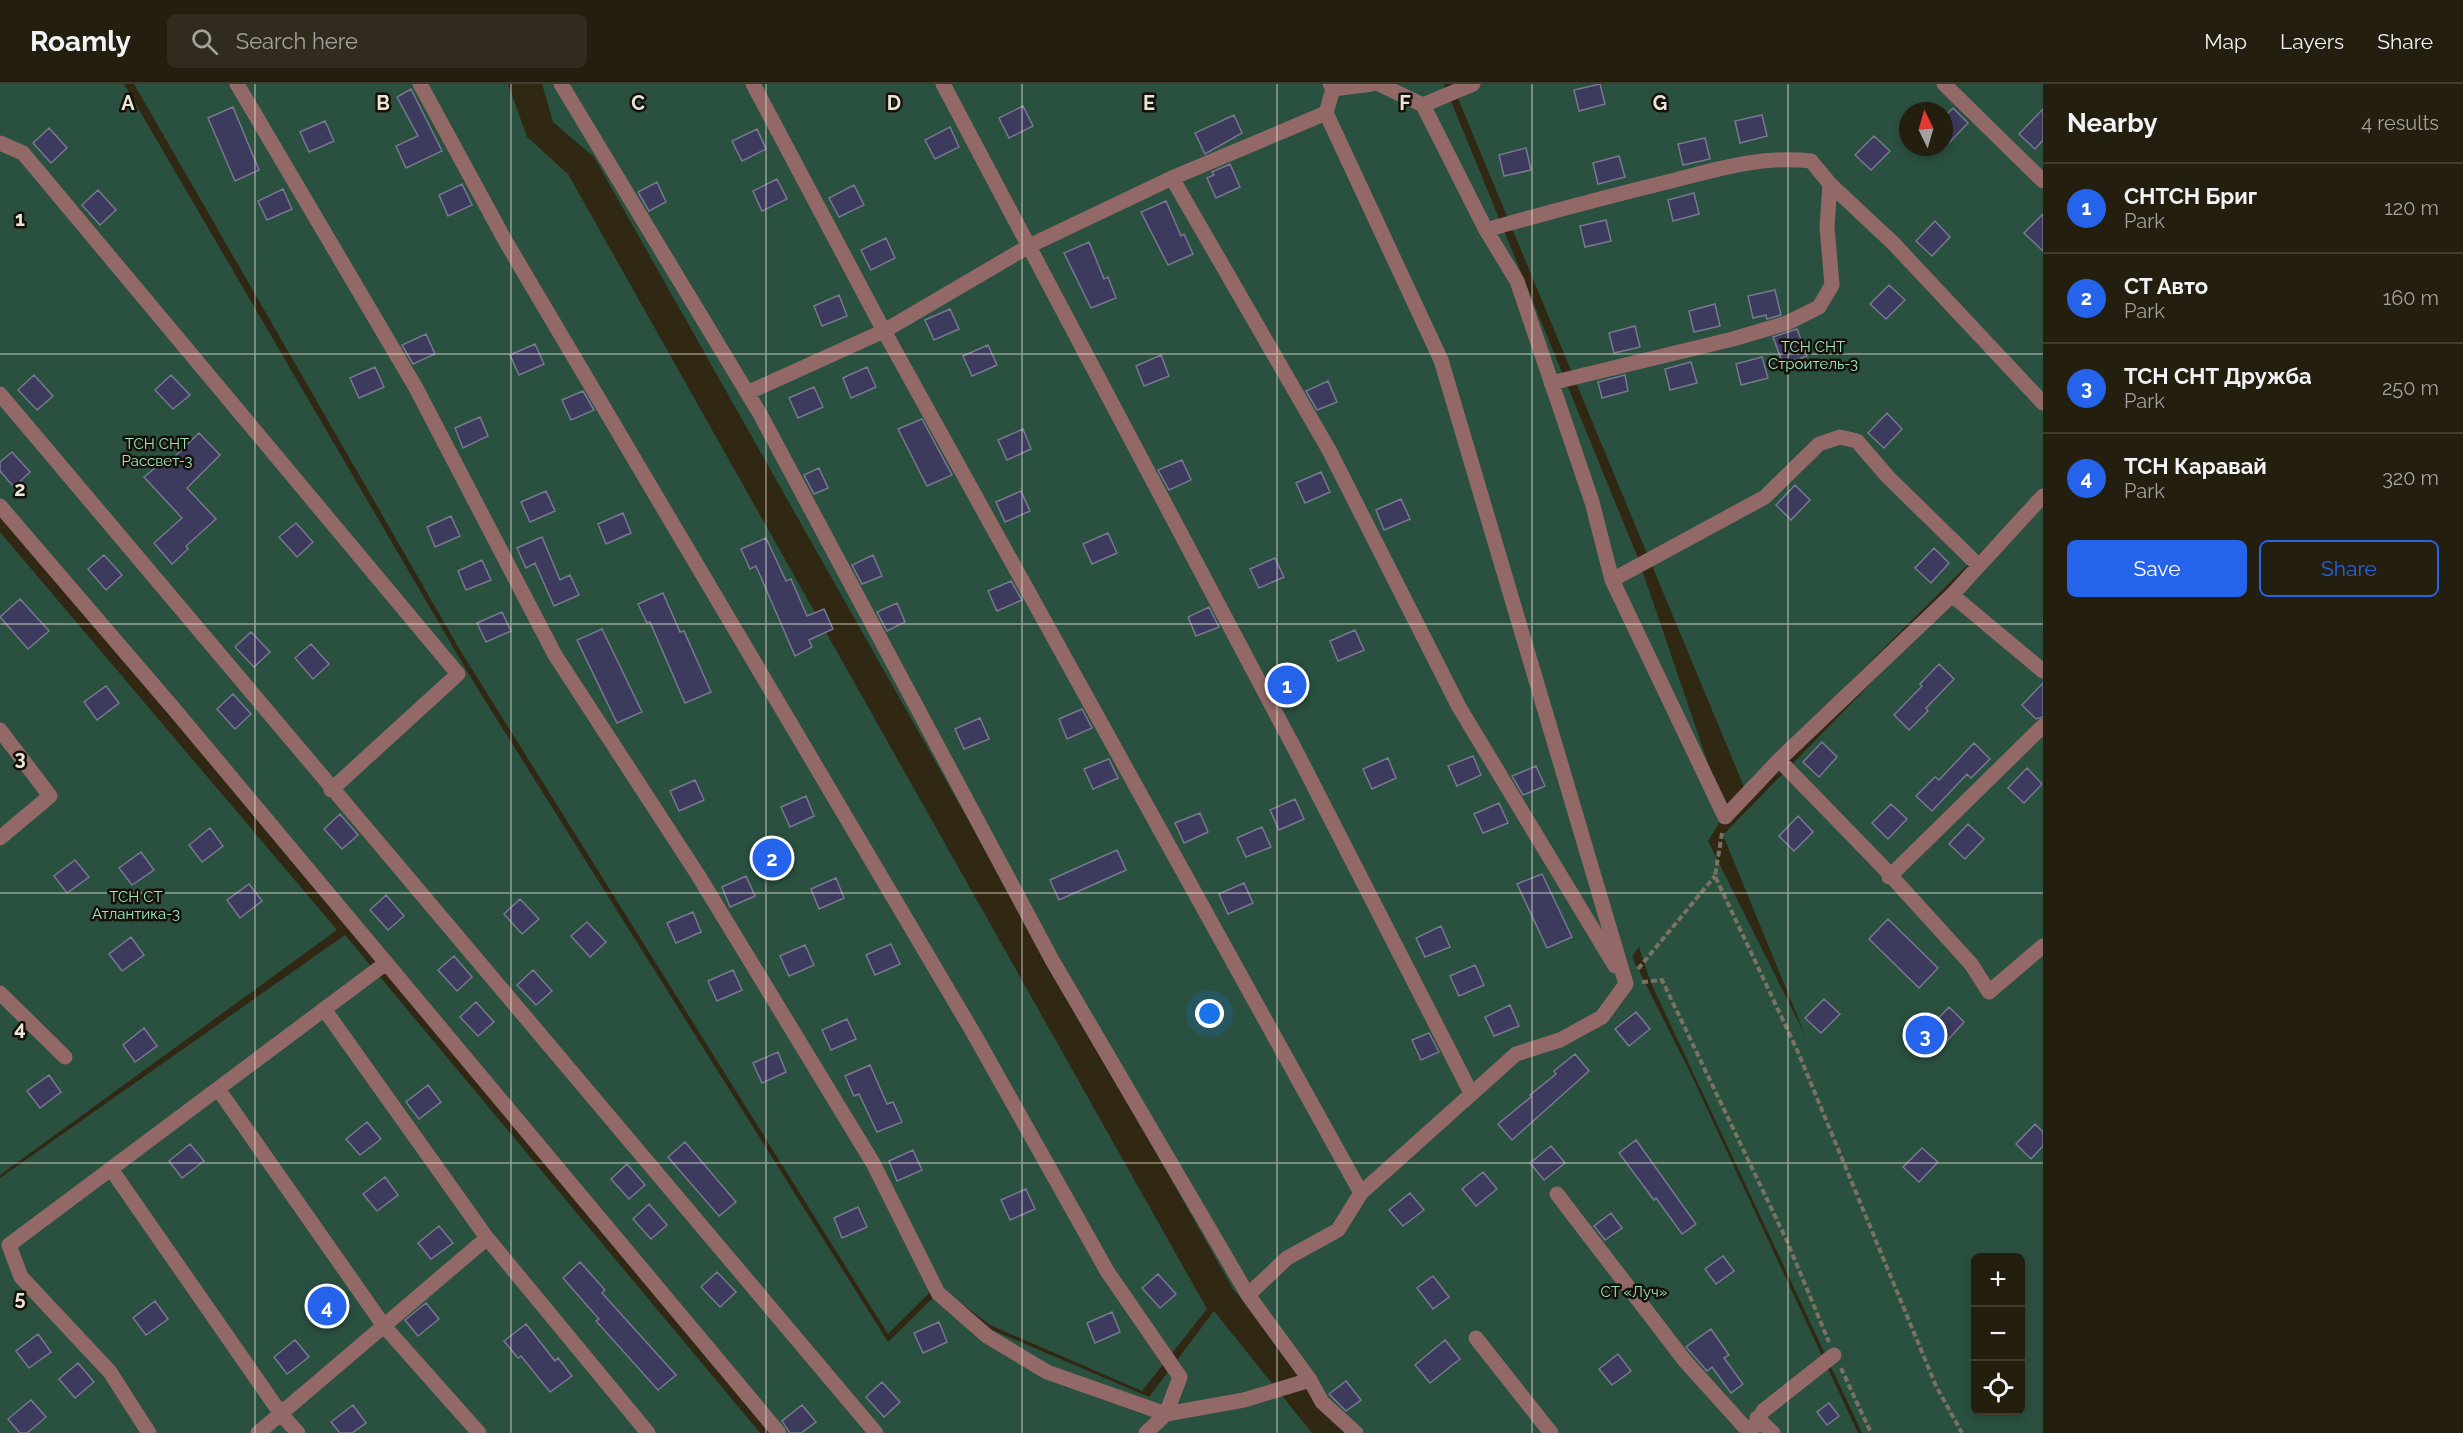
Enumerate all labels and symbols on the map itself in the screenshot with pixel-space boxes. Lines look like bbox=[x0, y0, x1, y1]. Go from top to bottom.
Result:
text: A bbox=[121, 91, 135, 115]
text: B bbox=[376, 91, 390, 115]
text: C bbox=[631, 91, 645, 115]
text: D bbox=[887, 91, 901, 115]
text: E bbox=[1143, 91, 1155, 115]
text: F bbox=[1399, 91, 1411, 115]
text: G bbox=[1653, 91, 1667, 115]
north arrow bbox=[1899, 102, 1953, 156]
text: 1 bbox=[15, 207, 25, 231]
park label: ТСН СНТ Строитель-3 bbox=[1768, 338, 1858, 373]
park label: ТСН СНТ Рассвет-3 bbox=[121, 435, 193, 470]
text: 2 bbox=[14, 477, 26, 501]
pin: 1 bbox=[1268, 662, 1306, 708]
text: 3 bbox=[14, 746, 26, 770]
pin: 2 bbox=[752, 836, 792, 880]
park label: ТСН СТ Атлантика-3 bbox=[92, 888, 180, 923]
your location bbox=[1195, 999, 1224, 1028]
pin: 3 bbox=[1906, 1012, 1944, 1058]
text: 4 bbox=[14, 1016, 26, 1040]
park label: СТ «Луч» bbox=[1601, 1283, 1667, 1301]
pin: 4 bbox=[308, 1284, 346, 1328]
text: 5 bbox=[14, 1286, 26, 1310]

